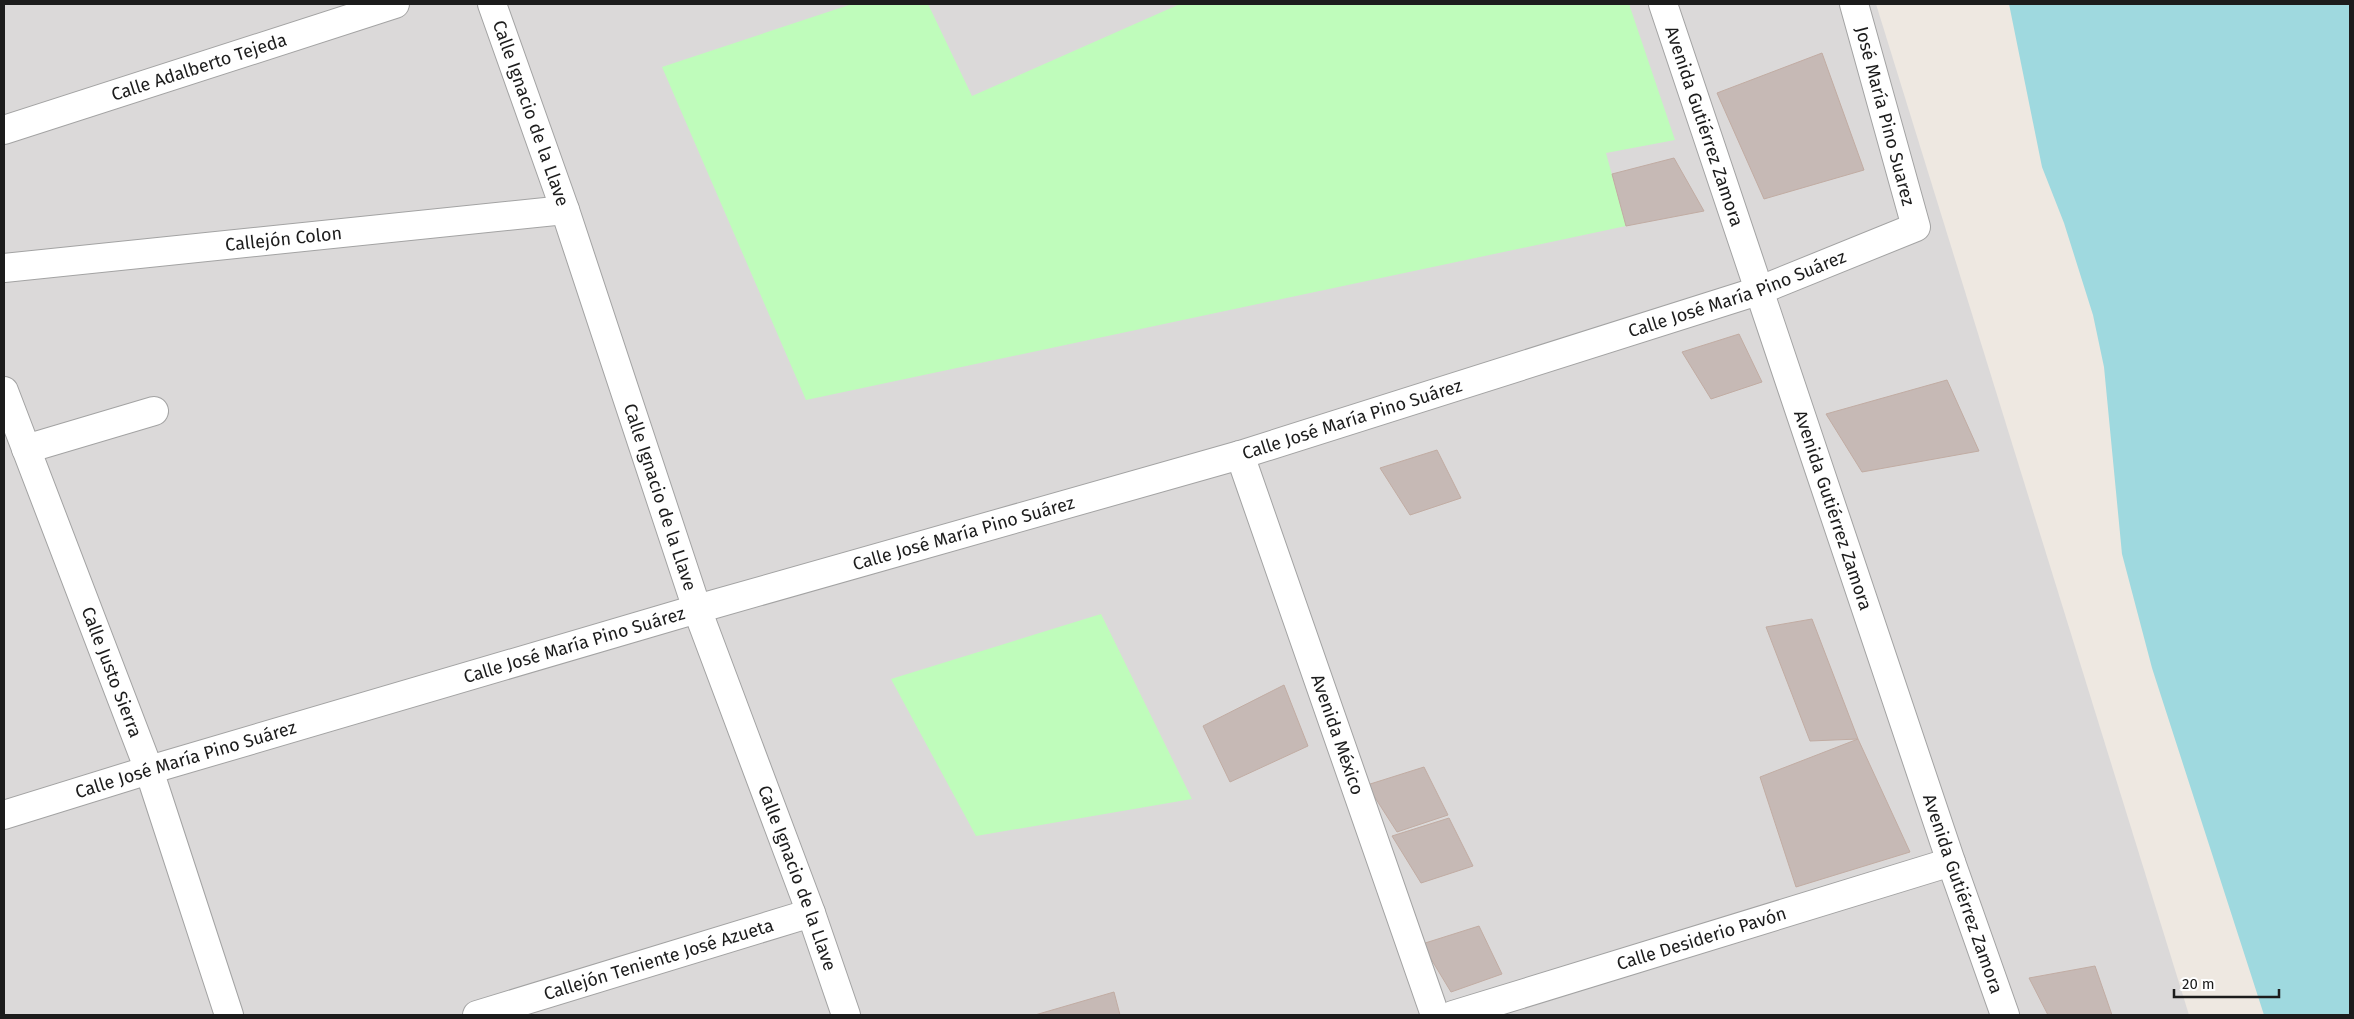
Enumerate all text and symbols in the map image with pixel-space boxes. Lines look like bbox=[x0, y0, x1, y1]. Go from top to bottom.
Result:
street label: Calle Ignacio de la Llave bbox=[488, 17, 574, 209]
street label: Avenida Gutiérrez Zamora bbox=[1660, 23, 1748, 229]
street label: José María Pino Suarez bbox=[1850, 24, 1920, 208]
street label: Calle Adalberto Tejeda bbox=[109, 29, 290, 106]
street label: Callejón Colon bbox=[224, 222, 343, 256]
street label: Calle José María Pino Suárez bbox=[1626, 245, 1849, 342]
street label: Calle José María Pino Suárez bbox=[1239, 374, 1465, 465]
street label: Calle Ignacio de la Llave bbox=[619, 401, 701, 594]
street label: Avenida Gutiérrez Zamora bbox=[1789, 407, 1877, 613]
street label: Calle José María Pino Suárez bbox=[850, 491, 1077, 575]
street label: Calle José María Pino Suárez bbox=[461, 602, 688, 688]
street label: Calle Justo Sierra bbox=[77, 604, 147, 741]
street label: Avenida México bbox=[1306, 671, 1368, 798]
street label: Calle José María Pino Suárez bbox=[73, 716, 299, 803]
street label: Calle Ignacio de la Llave bbox=[753, 782, 841, 974]
street label: Avenida Gutiérrez Zamora bbox=[1918, 791, 2008, 997]
street label: Calle Desiderio Pavón bbox=[1614, 902, 1789, 975]
street label: Callejón Teniente José Azueta bbox=[541, 914, 776, 1005]
scale bar bbox=[2174, 966, 2279, 998]
text: 20 m bbox=[2182, 975, 2215, 993]

